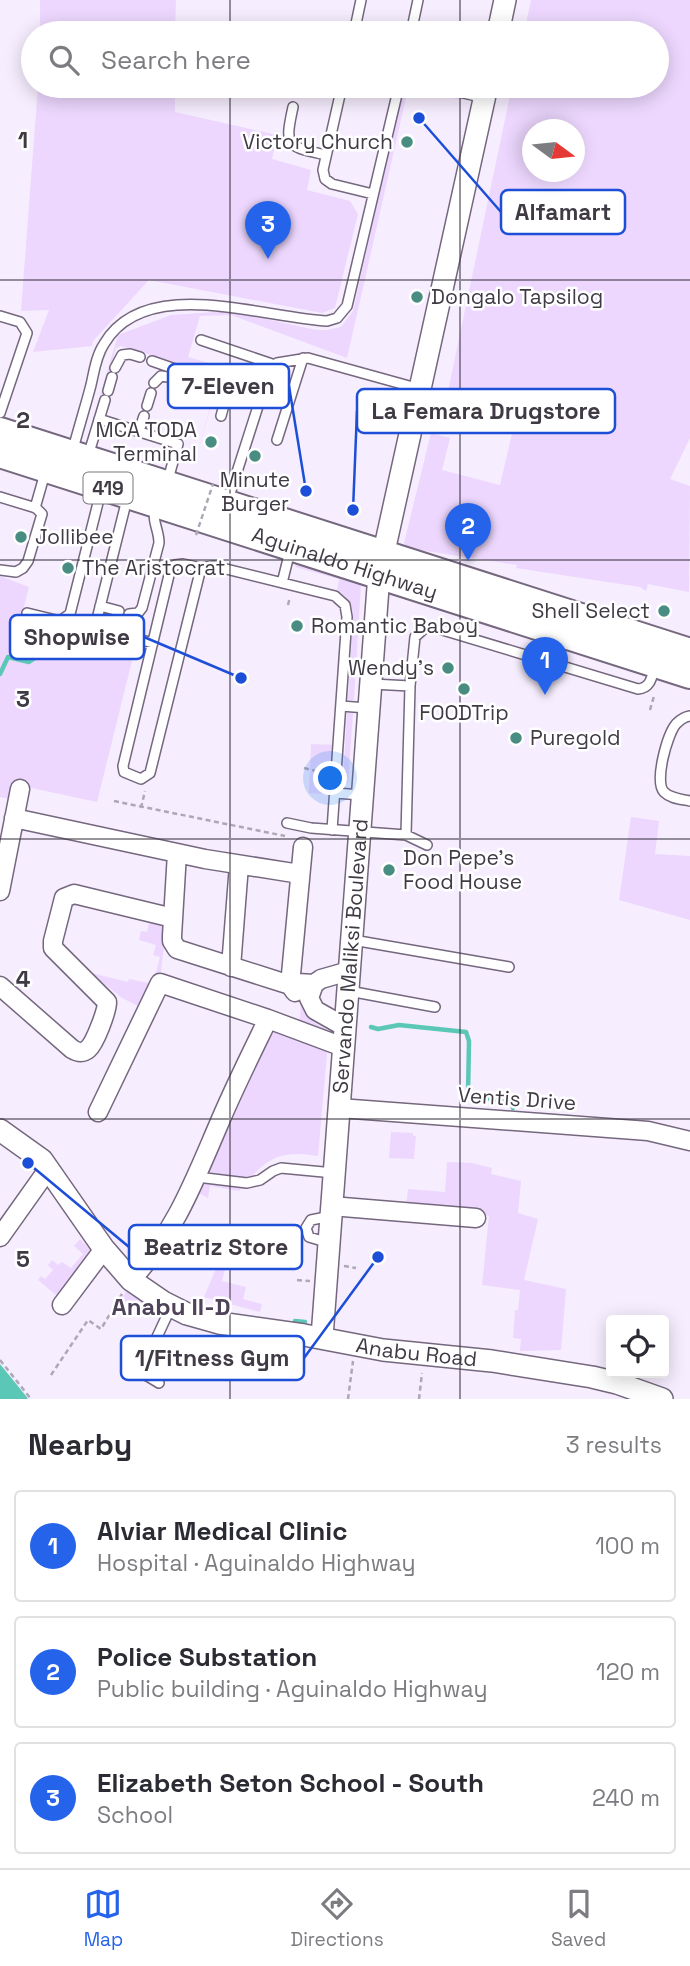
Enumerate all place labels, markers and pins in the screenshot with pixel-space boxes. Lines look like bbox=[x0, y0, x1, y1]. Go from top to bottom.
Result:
place label: Victory Church bbox=[242, 128, 393, 155]
marker: Victory Church bbox=[399, 134, 415, 150]
callout: Alfamart bbox=[501, 190, 625, 234]
pin: 3 bbox=[245, 201, 291, 259]
place label: Dongalo Tapsilog bbox=[431, 283, 603, 310]
marker: Dongalo Tapsilog bbox=[409, 289, 425, 305]
callout: 7-Eleven bbox=[168, 364, 289, 408]
callout: La Femara Drugstore bbox=[357, 389, 615, 433]
place label: MCA TODA Terminal bbox=[96, 416, 197, 467]
marker: MCA TODA Terminal bbox=[203, 434, 219, 450]
marker: Minute Burger bbox=[247, 448, 263, 464]
place label: Minute Burger bbox=[220, 466, 290, 517]
pin: 2 bbox=[445, 503, 491, 561]
place label: Jollibee bbox=[35, 523, 114, 550]
marker: Jollibee bbox=[13, 529, 29, 545]
place label: The Aristocrat bbox=[82, 554, 225, 581]
marker: The Aristocrat bbox=[60, 560, 76, 576]
place label: Shell Select bbox=[531, 597, 650, 624]
marker: Shell Select bbox=[656, 603, 672, 619]
place label: Romantic Baboy bbox=[311, 612, 478, 639]
callout: Shopwise bbox=[10, 615, 144, 659]
marker: Romantic Baboy bbox=[289, 618, 305, 634]
pin: 1 bbox=[522, 637, 568, 695]
place label: Wendy's bbox=[348, 654, 434, 681]
marker: Wendy's bbox=[440, 660, 456, 676]
marker: FOODTrip bbox=[456, 681, 472, 697]
place label: FOODTrip bbox=[419, 699, 509, 726]
place label: Puregold bbox=[530, 724, 621, 751]
marker: Puregold bbox=[508, 730, 524, 746]
place label: Don Pepe's Food House bbox=[403, 844, 522, 895]
marker: Don Pepe's Food House bbox=[381, 862, 397, 878]
callout: Beatriz Store bbox=[129, 1225, 302, 1269]
callout: 1/Fitness Gym bbox=[121, 1336, 304, 1380]

